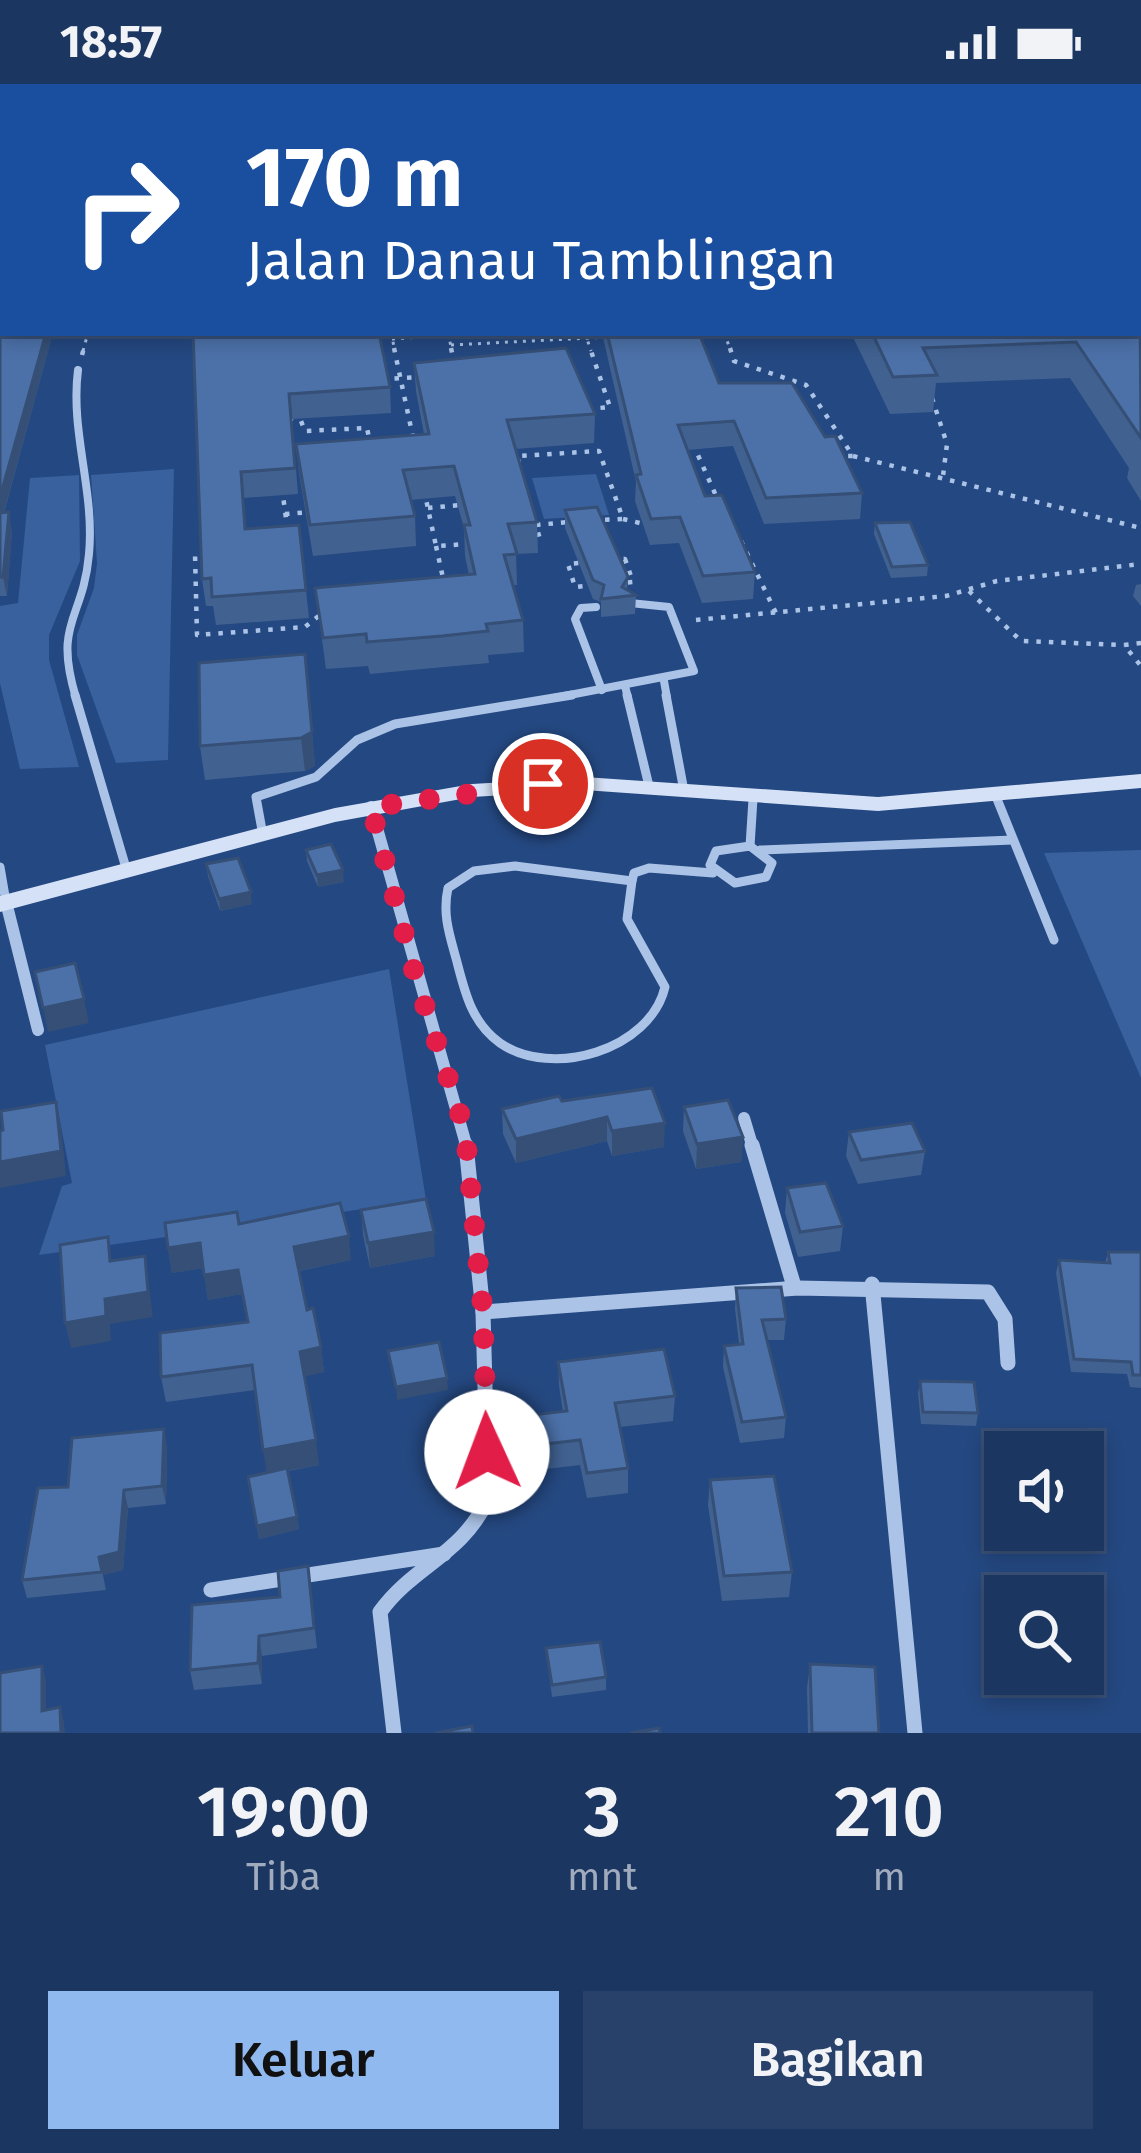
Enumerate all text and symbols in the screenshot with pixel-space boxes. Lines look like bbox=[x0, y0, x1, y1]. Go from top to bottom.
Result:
text: 18:57 bbox=[60, 15, 162, 69]
text: 170 m bbox=[246, 127, 463, 228]
icon: right bbox=[48, 132, 204, 288]
text: Jalan Danau Tamblingan bbox=[246, 229, 836, 293]
pin bbox=[492, 733, 594, 835]
icon: arrive bbox=[510, 751, 576, 817]
position arrow bbox=[424, 1389, 550, 1515]
map controls bbox=[984, 1431, 1104, 1695]
button: sound bbox=[984, 1431, 1104, 1551]
button: search bbox=[984, 1575, 1104, 1695]
text: 19:00 bbox=[197, 1769, 370, 1855]
text: 3 bbox=[584, 1769, 621, 1855]
text: 210 bbox=[834, 1769, 944, 1855]
text: Tiba bbox=[246, 1854, 321, 1900]
text: mnt bbox=[567, 1854, 637, 1900]
text: m bbox=[872, 1854, 906, 1900]
button: Keluar bbox=[48, 1991, 559, 2129]
button: Bagikan bbox=[583, 1991, 1093, 2129]

